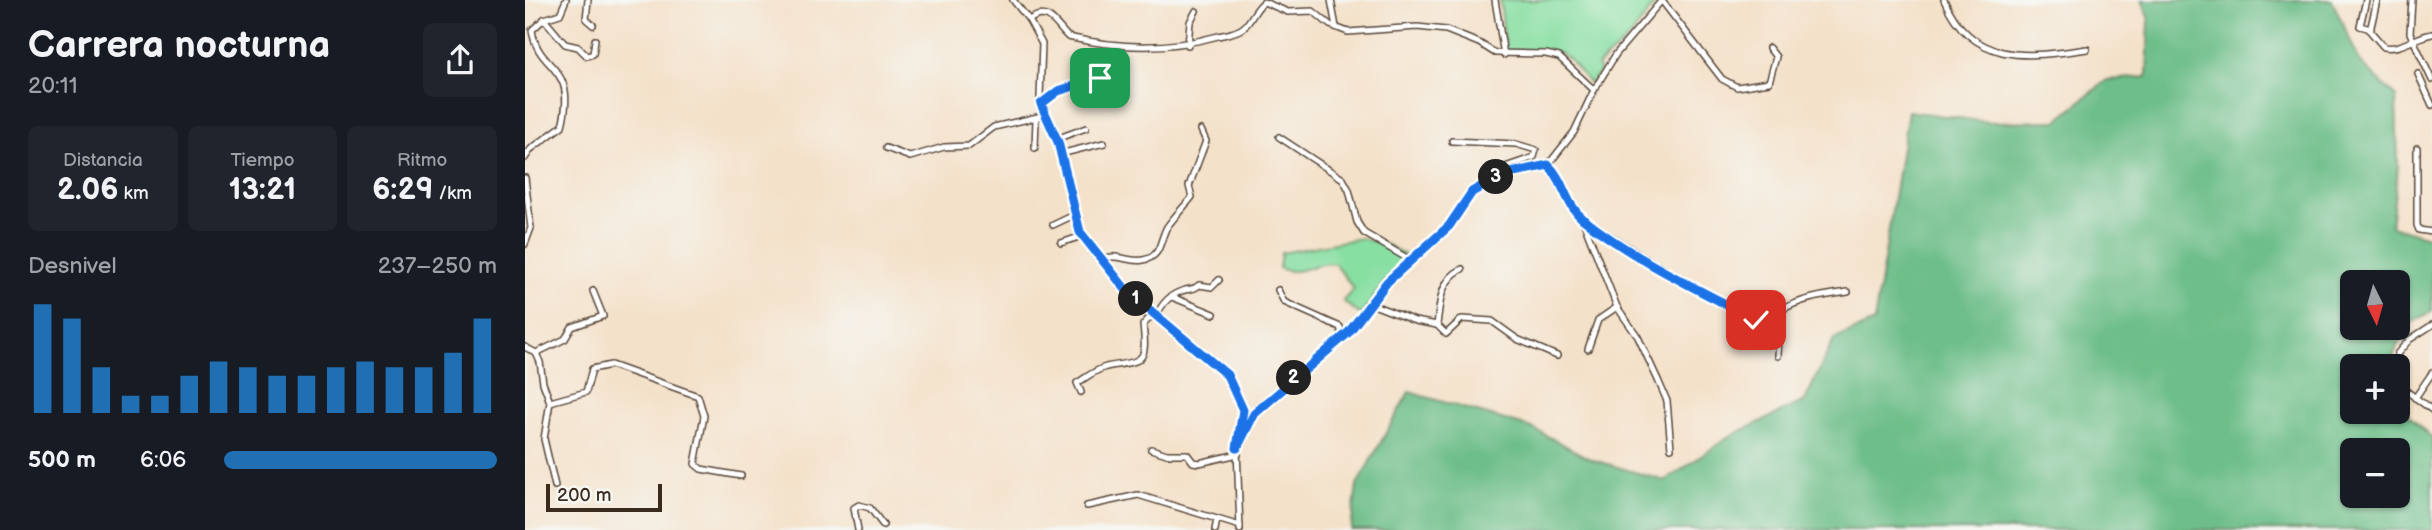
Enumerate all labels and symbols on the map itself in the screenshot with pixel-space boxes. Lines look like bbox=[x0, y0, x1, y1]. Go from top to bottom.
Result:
pin bbox=[1070, 48, 1130, 108]
pin: 3 bbox=[1479, 160, 1513, 194]
north arrow bbox=[2340, 270, 2410, 340]
pin: 1 bbox=[1119, 282, 1153, 316]
pin bbox=[1726, 290, 1786, 350]
pin: 2 bbox=[1277, 360, 1311, 396]
scale bar bbox=[546, 481, 661, 513]

